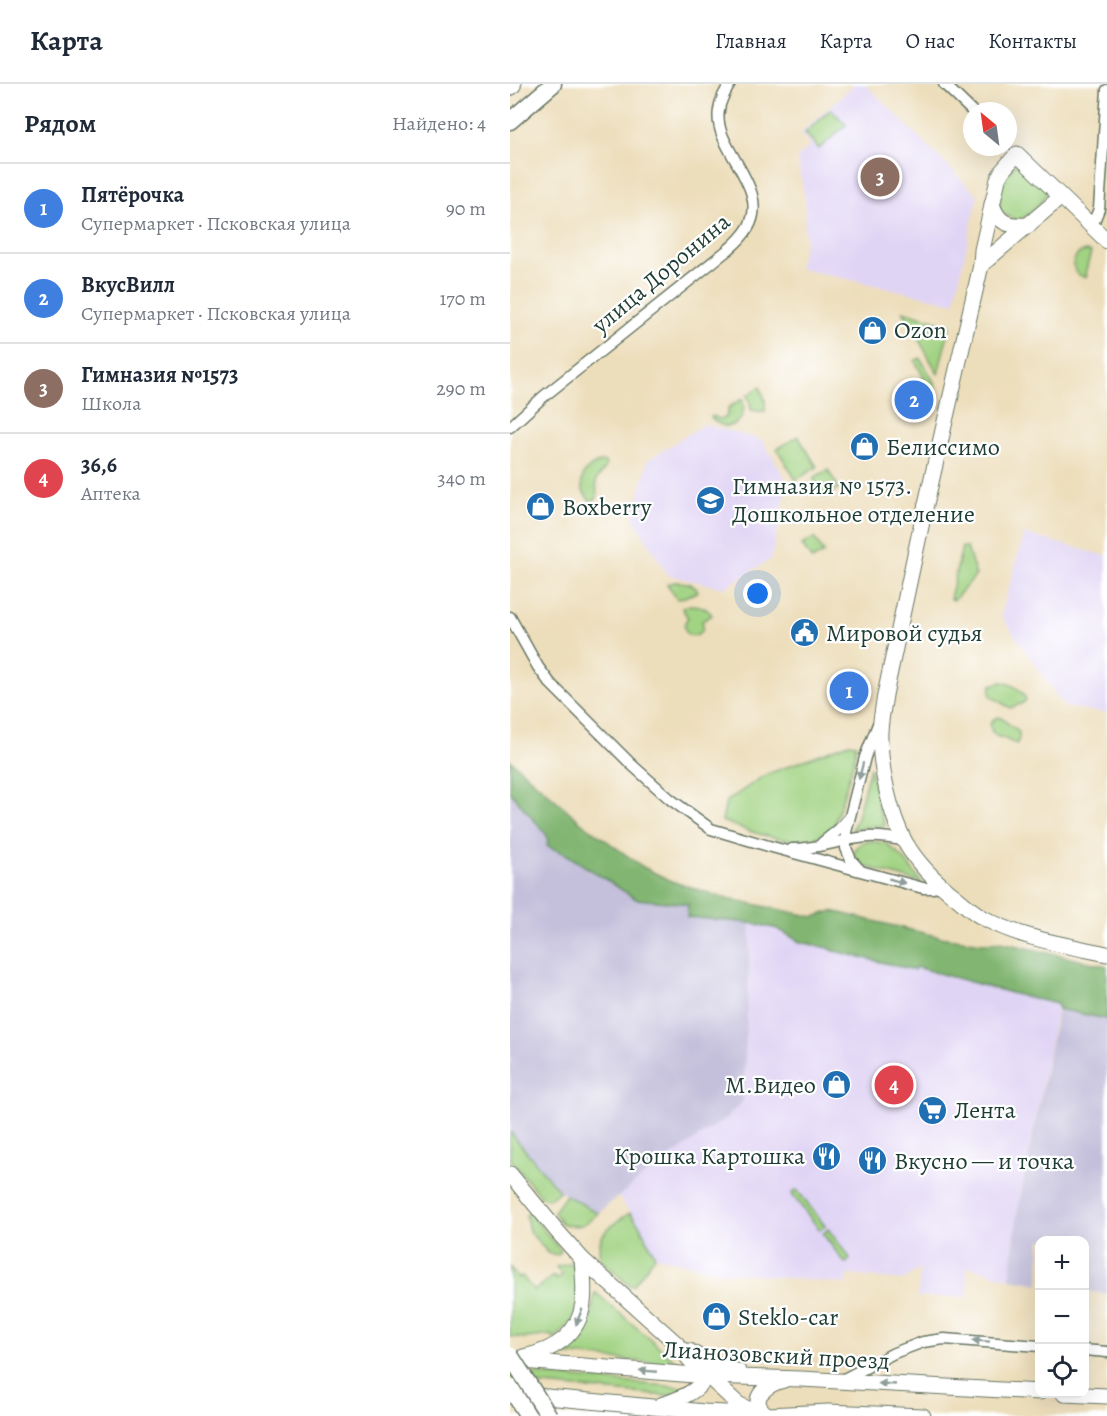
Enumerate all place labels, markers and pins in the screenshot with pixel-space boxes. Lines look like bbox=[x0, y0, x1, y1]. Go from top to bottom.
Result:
pin: 3 bbox=[860, 154, 899, 200]
shop icon: Ozon bbox=[857, 314, 889, 346]
place label: Ozon bbox=[894, 314, 947, 346]
pin: 2 bbox=[894, 378, 934, 422]
shop icon: Белиссимо bbox=[849, 431, 881, 463]
place label: Белиссимо bbox=[886, 431, 1000, 463]
place label: Гимназия № 1573. Дошкольное отделение bbox=[732, 470, 975, 530]
school or university icon: Гимназия № 1573. Дошкольное отделение bbox=[695, 484, 727, 516]
shop icon: Boxberry bbox=[525, 491, 557, 523]
place label: Boxberry bbox=[562, 491, 652, 523]
public building icon: Мировой судья bbox=[789, 617, 821, 649]
place label: Мировой судья bbox=[826, 617, 982, 649]
pin: 1 bbox=[830, 668, 868, 714]
pin: 4 bbox=[874, 1062, 914, 1108]
place label: М.Видео bbox=[725, 1069, 816, 1101]
shop icon: М.Видео bbox=[821, 1069, 853, 1101]
supermarket icon: Лента bbox=[917, 1094, 949, 1126]
place label: Лента bbox=[954, 1094, 1016, 1126]
place label: Крошка Картошка bbox=[614, 1140, 805, 1172]
restaurant icon: Крошка Картошка bbox=[810, 1140, 842, 1172]
restaurant icon: Вкусно — и точка bbox=[857, 1145, 889, 1177]
place label: Вкусно — и точка bbox=[894, 1145, 1074, 1177]
shop icon: Steklo-car bbox=[701, 1301, 733, 1333]
place label: Steklo-car bbox=[738, 1301, 839, 1333]

